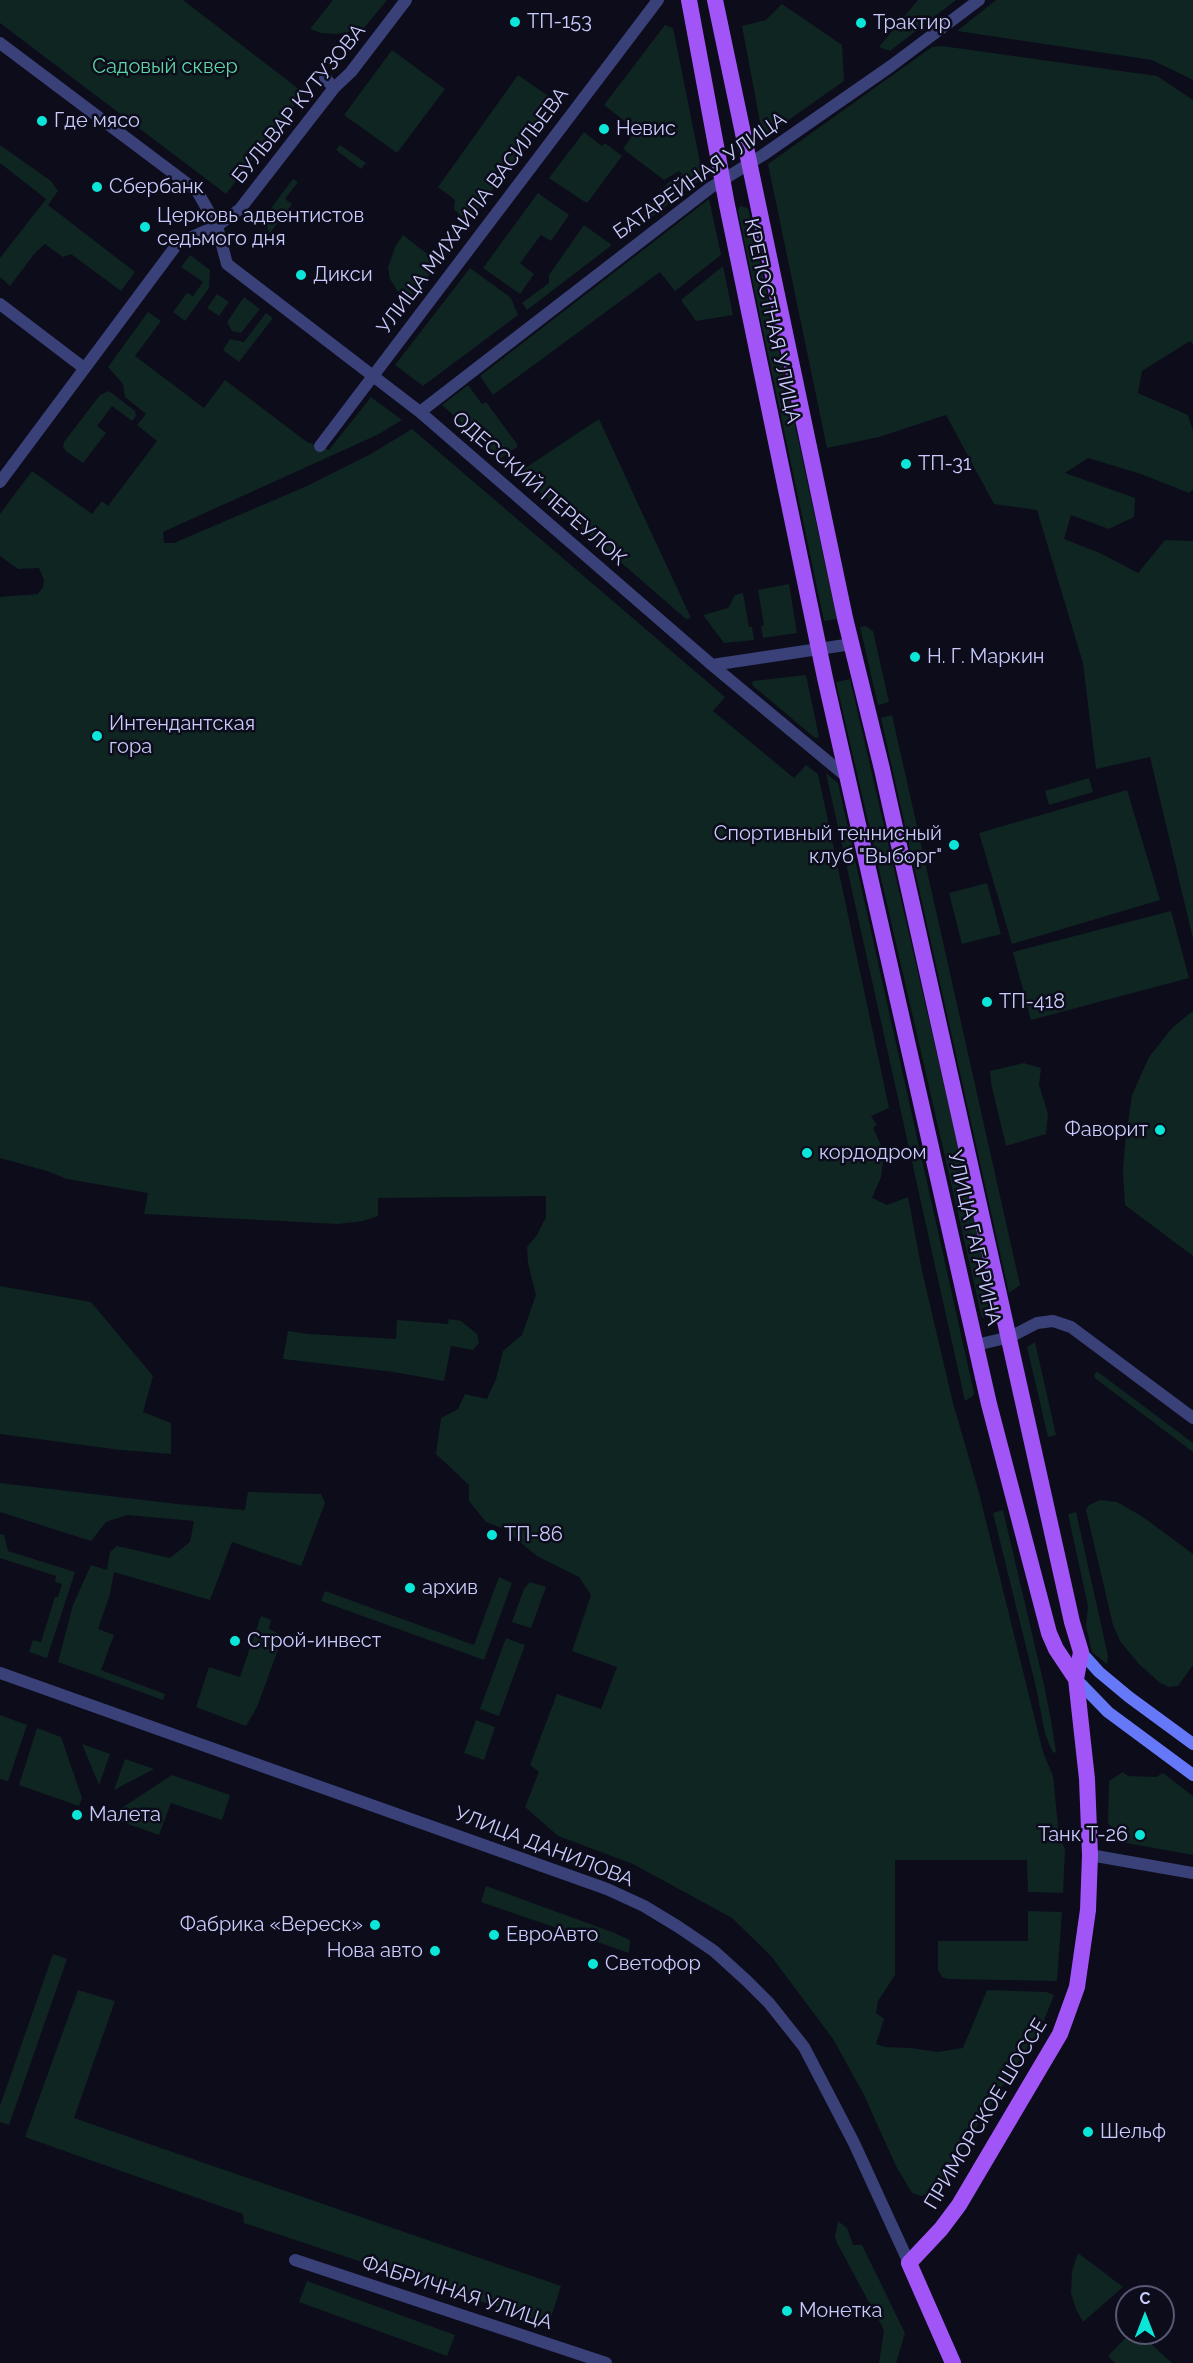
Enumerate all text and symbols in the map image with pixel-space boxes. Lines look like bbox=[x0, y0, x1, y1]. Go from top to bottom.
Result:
place label: ТП-153 bbox=[527, 10, 592, 34]
place label: Трактир bbox=[873, 11, 951, 35]
marker: ТП-153 bbox=[508, 15, 522, 29]
marker: Трактир bbox=[854, 16, 868, 30]
street label: БУЛЬВАР КУТУЗОВА bbox=[227, 19, 371, 189]
park label: Садовый сквер bbox=[92, 55, 238, 79]
street label: УЛИЦА МИХАИЛА ВАСИЛЬЕВА bbox=[372, 83, 574, 339]
street label: БАТАРЕЙНАЯ УЛИЦА bbox=[609, 107, 791, 245]
place label: Где мясо bbox=[54, 109, 140, 133]
marker: Где мясо bbox=[35, 114, 49, 128]
place label: Невис bbox=[616, 117, 676, 141]
marker: Невис bbox=[597, 122, 611, 136]
place label: Сбербанк bbox=[109, 175, 204, 199]
marker: Сбербанк bbox=[90, 180, 104, 194]
place label: Церковь адвентистов седьмого дня bbox=[157, 204, 364, 251]
street label: КРЕПОСТНАЯ УЛИЦА bbox=[739, 216, 805, 426]
marker: Церковь адвентистов седьмого дня bbox=[138, 220, 152, 234]
place label: Дикси bbox=[313, 263, 373, 287]
marker: Дикси bbox=[294, 268, 308, 282]
street label: ОДЕССКИЙ ПЕРЕУЛОК bbox=[447, 407, 631, 571]
place label: ТП-31 bbox=[918, 452, 971, 476]
marker: ТП-31 bbox=[899, 457, 913, 471]
place label: Н. Г. Маркин bbox=[927, 645, 1044, 669]
marker: Н. Г. Маркин bbox=[908, 650, 922, 664]
place label: Интендантская гора bbox=[109, 712, 255, 759]
marker: Интендантская гора bbox=[90, 729, 104, 743]
place label: Спортивный теннисный клуб "Выборг" bbox=[714, 822, 942, 869]
marker: Спортивный теннисный клуб "Выборг" bbox=[947, 838, 961, 852]
place label: ТП-418 bbox=[999, 990, 1065, 1014]
marker: ТП-418 bbox=[980, 995, 994, 1009]
place label: Фаворит bbox=[1065, 1118, 1148, 1142]
marker: Фаворит bbox=[1153, 1123, 1167, 1137]
place label: кордодром bbox=[819, 1141, 926, 1165]
marker: кордодром bbox=[800, 1146, 814, 1160]
street label: УЛИЦА ГАГАРИНА bbox=[942, 1148, 1006, 1328]
place label: ТП-86 bbox=[504, 1523, 563, 1547]
marker: ТП-86 bbox=[485, 1528, 499, 1542]
place label: архив bbox=[422, 1576, 478, 1600]
marker: архив bbox=[403, 1581, 417, 1595]
place label: Строй-инвест bbox=[247, 1629, 381, 1653]
marker: Строй-инвест bbox=[228, 1634, 242, 1648]
street label: УЛИЦА ДАНИЛОВА bbox=[451, 1802, 637, 1892]
place label: Малета bbox=[89, 1803, 161, 1827]
marker: Малета bbox=[70, 1808, 84, 1822]
place label: Танк Т-26 bbox=[1038, 1823, 1128, 1847]
marker: Танк Т-26 bbox=[1133, 1828, 1147, 1842]
place label: Фабрика «Вереск» bbox=[180, 1913, 363, 1937]
marker: Фабрика «Вереск» bbox=[368, 1918, 382, 1932]
place label: ЕвроАвто bbox=[506, 1923, 598, 1947]
marker: ЕвроАвто bbox=[487, 1928, 501, 1942]
place label: Нова авто bbox=[327, 1939, 423, 1963]
marker: Нова авто bbox=[428, 1944, 442, 1958]
place label: Светофор bbox=[605, 1952, 701, 1976]
marker: Светофор bbox=[586, 1957, 600, 1971]
street label: ПРИМОРСКОЕ ШОССЕ bbox=[919, 2014, 1053, 2214]
place label: Шельф bbox=[1100, 2120, 1166, 2144]
marker: Шельф bbox=[1081, 2125, 1095, 2139]
street label: ФАБРИЧНАЯ УЛИЦА bbox=[359, 2251, 555, 2335]
north arrow bbox=[1115, 2285, 1175, 2345]
text: С bbox=[1140, 2289, 1150, 2308]
place label: Монетка bbox=[799, 2299, 882, 2323]
marker: Монетка bbox=[780, 2304, 794, 2318]

